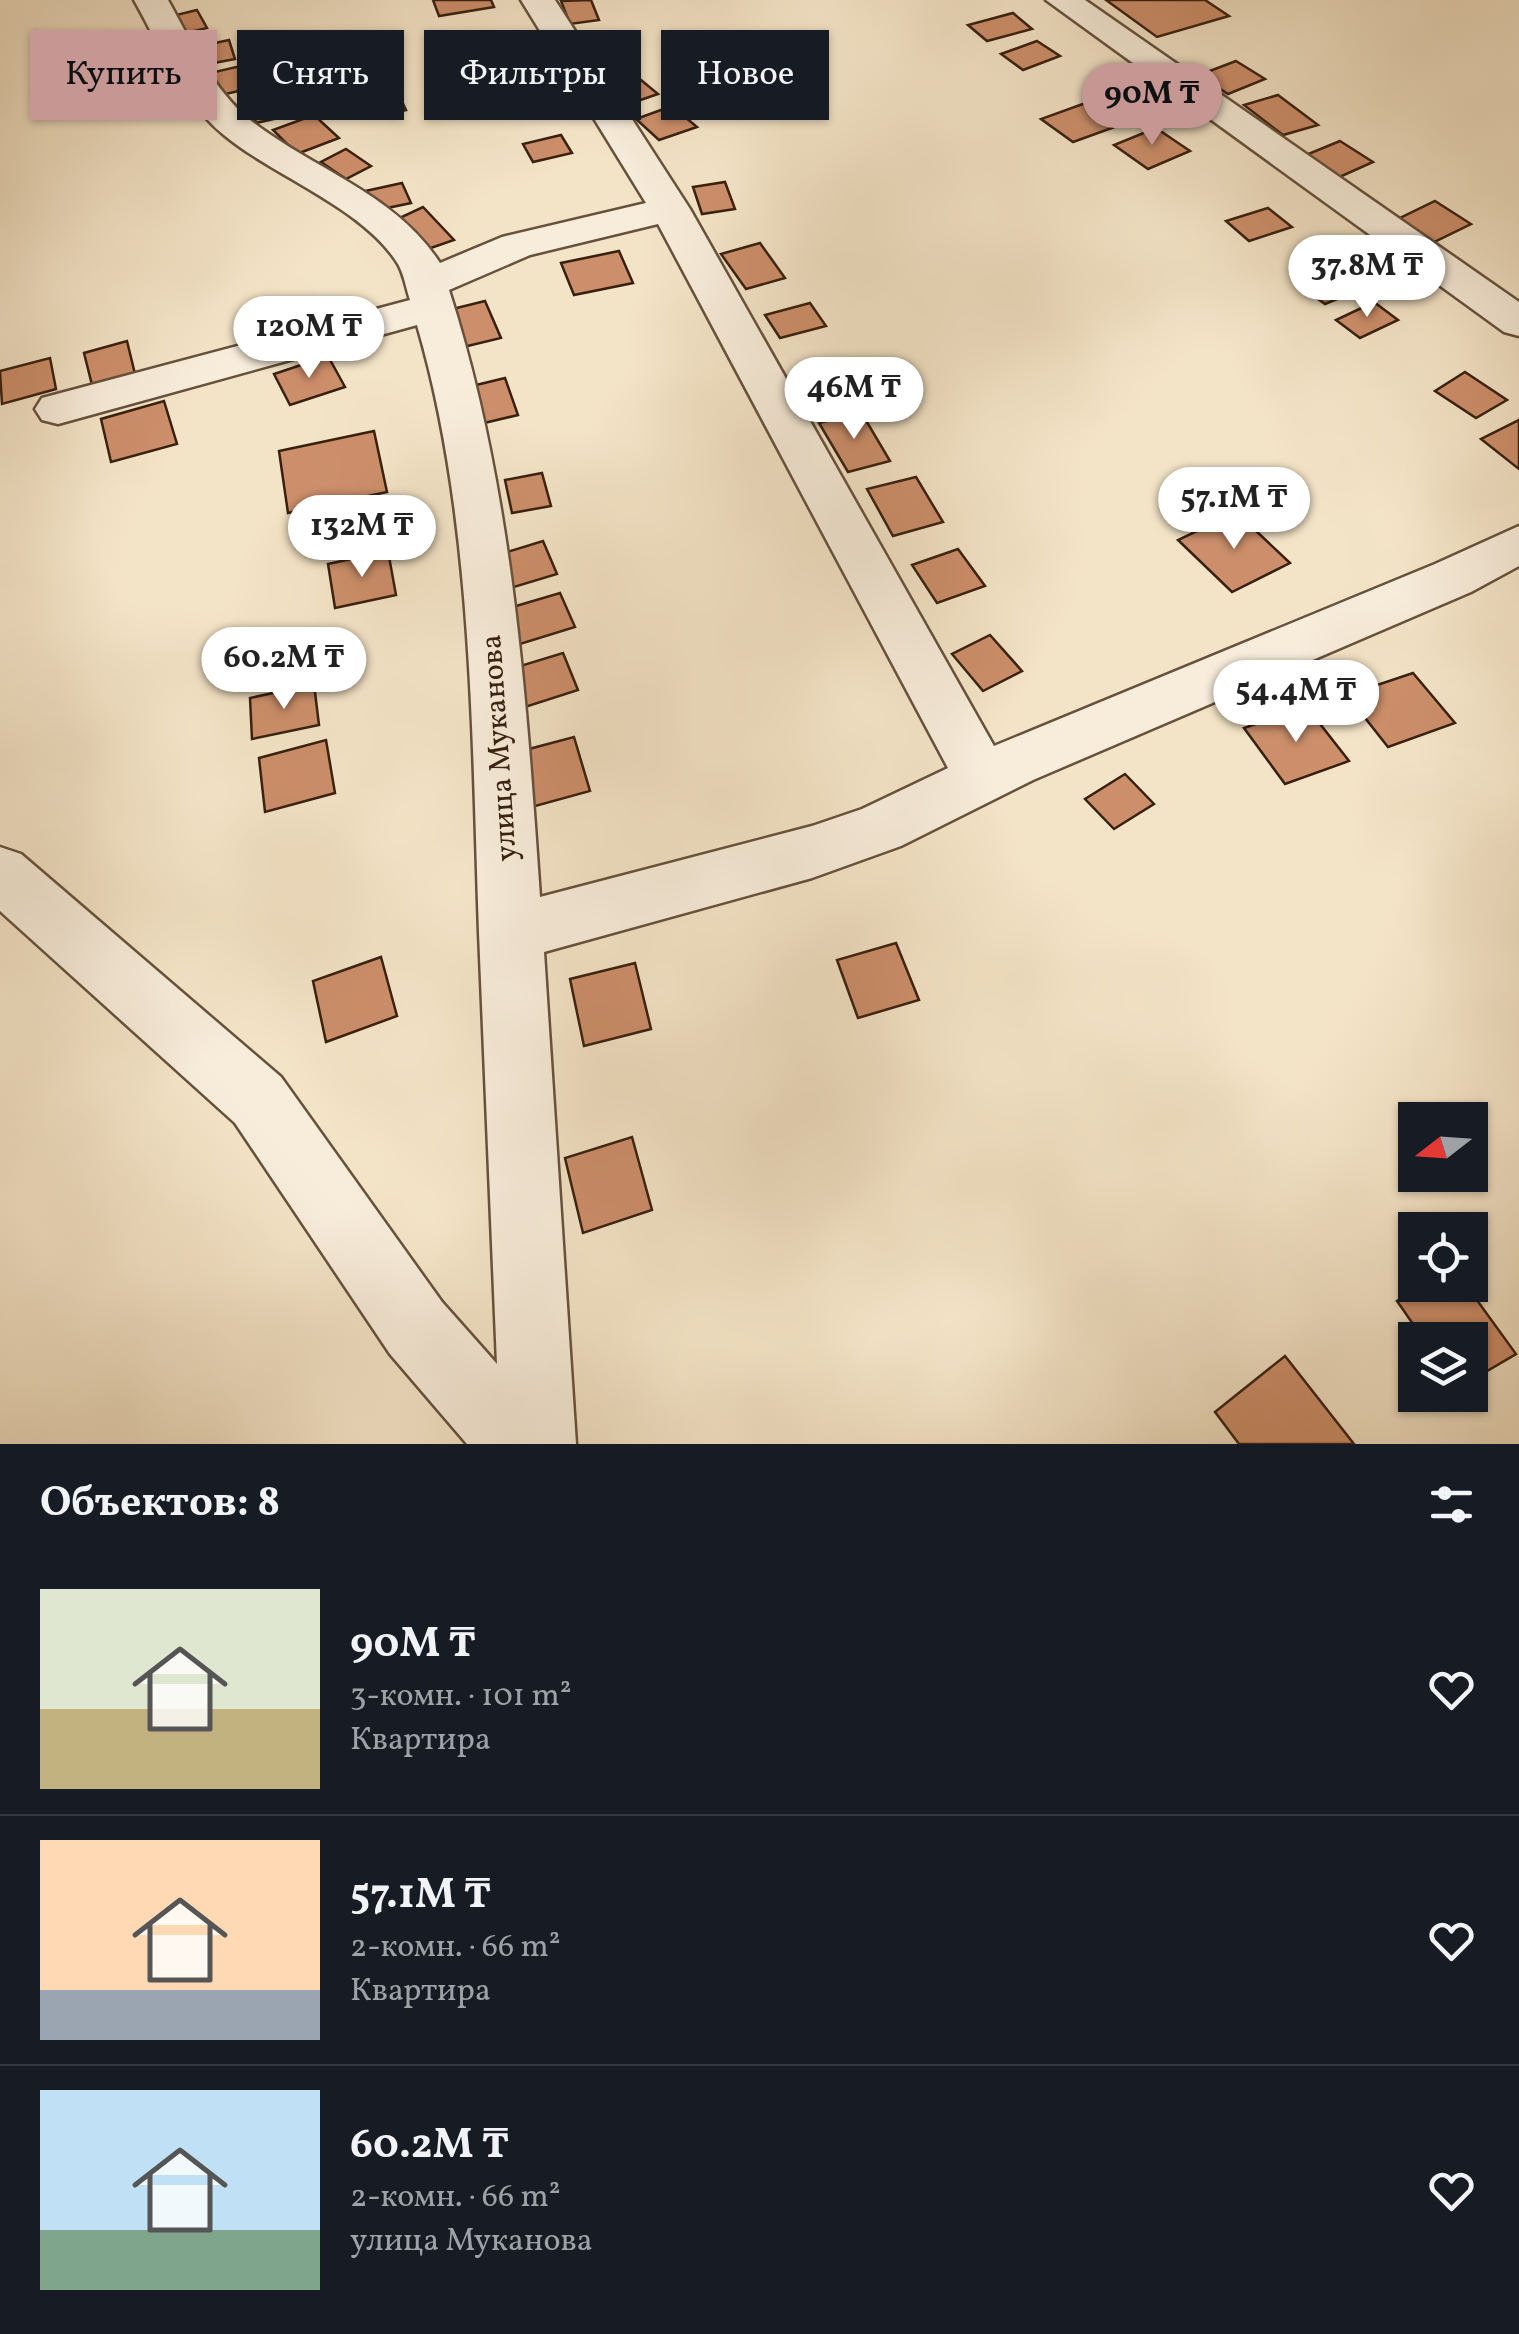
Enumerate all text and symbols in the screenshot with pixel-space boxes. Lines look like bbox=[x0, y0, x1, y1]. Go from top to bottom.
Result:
chip: Купить bbox=[30, 30, 217, 120]
chip: Снять bbox=[237, 30, 404, 120]
chip: Фильтры bbox=[424, 30, 641, 120]
chip: Новое bbox=[661, 30, 829, 120]
pin: 90M ₸ bbox=[1082, 63, 1222, 148]
text: 90M ₸ bbox=[1104, 73, 1200, 117]
pin: 37.8M ₸ bbox=[1275, 235, 1459, 320]
text: 37.8M ₸ bbox=[1310, 245, 1424, 289]
pin: 120M ₸ bbox=[228, 296, 390, 381]
text: 120M ₸ bbox=[255, 306, 363, 350]
pin: 46M ₸ bbox=[784, 357, 924, 442]
text: 46M ₸ bbox=[806, 367, 902, 411]
pin: 57.1M ₸ bbox=[1142, 467, 1326, 552]
text: 57.1M ₸ bbox=[1180, 477, 1288, 521]
pin: 132M ₸ bbox=[281, 495, 443, 580]
text: 132M ₸ bbox=[310, 505, 414, 549]
pin: 60.2M ₸ bbox=[192, 627, 376, 712]
street label: улица Муканова bbox=[471, 633, 529, 863]
text: 60.2M ₸ bbox=[223, 637, 345, 681]
pin: 54.4M ₸ bbox=[1204, 660, 1388, 745]
text: 54.4M ₸ bbox=[1235, 670, 1357, 714]
north arrow bbox=[1398, 1102, 1488, 1192]
map controls bbox=[1398, 1102, 1488, 1412]
button: locate bbox=[1398, 1212, 1488, 1302]
button: layers bbox=[1398, 1322, 1488, 1412]
text: Объектов: 8 bbox=[40, 1475, 280, 1534]
icon: filters bbox=[1424, 1477, 1479, 1532]
text: 90M ₸ bbox=[350, 1616, 476, 1675]
icon: home bbox=[120, 1629, 240, 1749]
icon: heart bbox=[1424, 1662, 1479, 1717]
text: 3-комн. · 101 m² bbox=[350, 1675, 572, 1719]
text: Квартира bbox=[350, 1719, 491, 1763]
text: 57.1M ₸ bbox=[350, 1867, 491, 1926]
icon: home bbox=[120, 1880, 240, 2000]
icon: heart bbox=[1424, 1913, 1479, 1968]
text: 2-комн. · 66 m² bbox=[350, 1926, 561, 1970]
text: Квартира bbox=[350, 1970, 491, 2014]
text: 60.2M ₸ bbox=[350, 2117, 509, 2176]
icon: home bbox=[120, 2130, 240, 2250]
icon: heart bbox=[1424, 2163, 1479, 2218]
text: 2-комн. · 66 m² bbox=[350, 2176, 561, 2220]
text: улица Муканова bbox=[350, 2220, 593, 2264]

